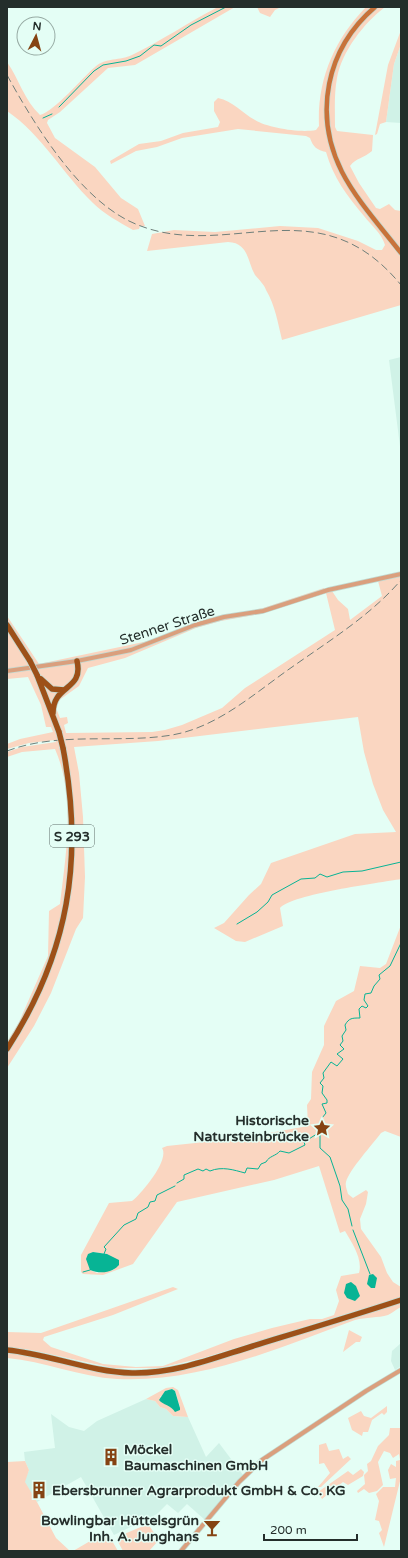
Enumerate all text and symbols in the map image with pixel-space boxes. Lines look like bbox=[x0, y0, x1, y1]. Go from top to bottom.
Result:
north arrow bbox=[16, 16, 56, 56]
text: N bbox=[32, 20, 42, 33]
street label: Stenner Straße bbox=[118, 602, 217, 649]
road number: S 293 bbox=[50, 825, 94, 847]
place label: Historische Natursteinbrücke bbox=[193, 1112, 309, 1145]
place icon: Historische Natursteinbrücke bbox=[312, 1118, 332, 1138]
place label: Möckel Baumaschinen GmbH bbox=[124, 1441, 268, 1474]
building icon: Möckel Baumaschinen GmbH bbox=[101, 1447, 121, 1467]
building icon: Ebersbrunner Agrarprodukt GmbH & Co. KG bbox=[29, 1480, 49, 1500]
place label: Ebersbrunner Agrarprodukt GmbH & Co. KG bbox=[52, 1482, 346, 1499]
place label: Bowlingbar Hüttelsgrün Inh. A. Junghans bbox=[41, 1512, 199, 1545]
scale bar bbox=[264, 1516, 357, 1542]
bar icon: Bowlingbar Hüttelsgrün Inh. A. Junghans bbox=[202, 1518, 222, 1538]
text: 200 m bbox=[270, 1523, 307, 1537]

